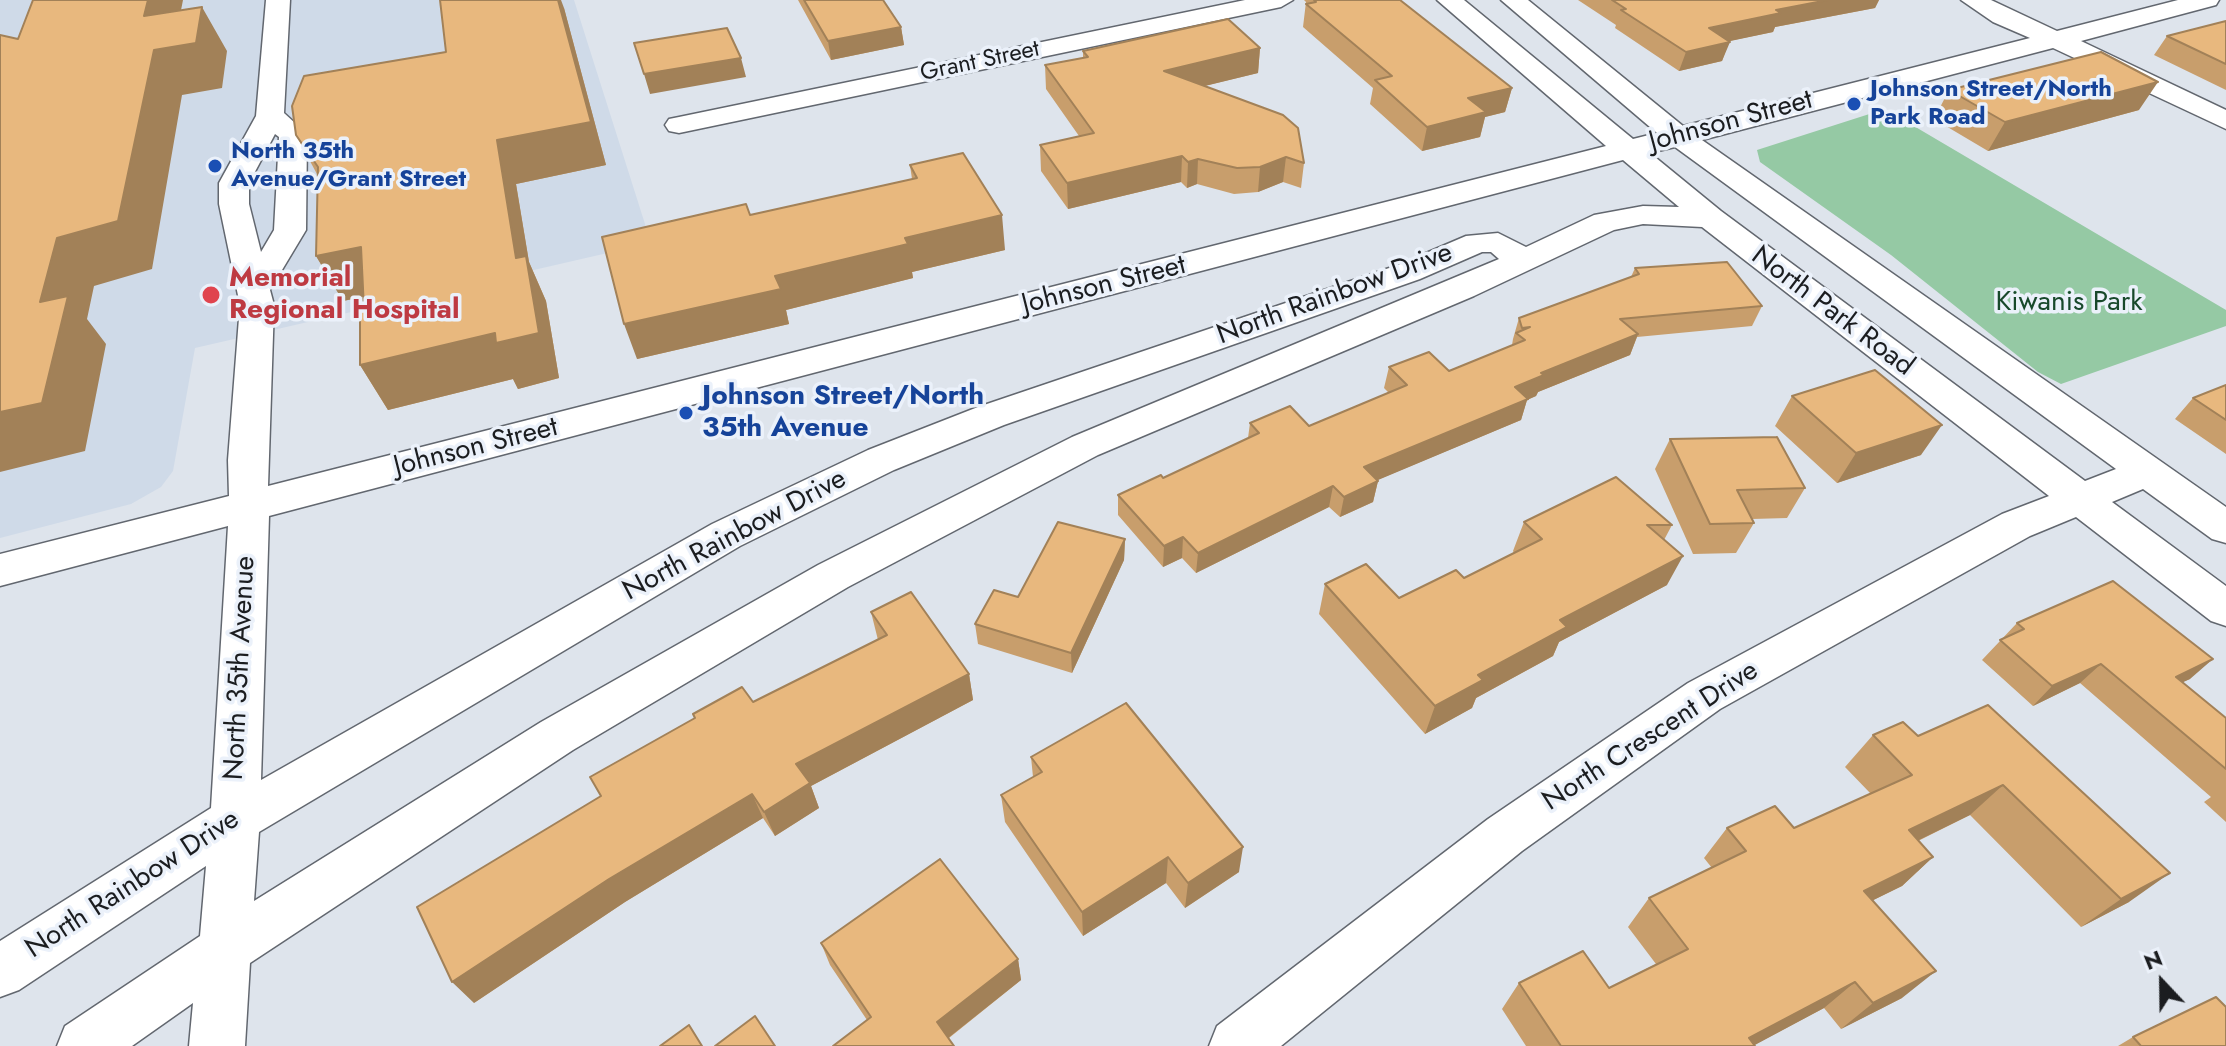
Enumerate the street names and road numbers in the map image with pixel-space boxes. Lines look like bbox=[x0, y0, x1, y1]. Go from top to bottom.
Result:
street label: Grant Street bbox=[918, 35, 1042, 89]
street label: Johnson Street bbox=[1646, 84, 1816, 160]
street label: North Rainbow Drive bbox=[1213, 237, 1457, 353]
street label: North Park Road bbox=[1744, 240, 1920, 384]
street label: Johnson Street bbox=[1018, 249, 1190, 323]
street label: Johnson Street bbox=[390, 411, 562, 485]
street label: North Rainbow Drive bbox=[618, 463, 852, 609]
street label: North 35th Avenue bbox=[218, 555, 264, 781]
street label: North Crescent Drive bbox=[1537, 655, 1765, 819]
street label: North Rainbow Drive bbox=[20, 803, 246, 967]

